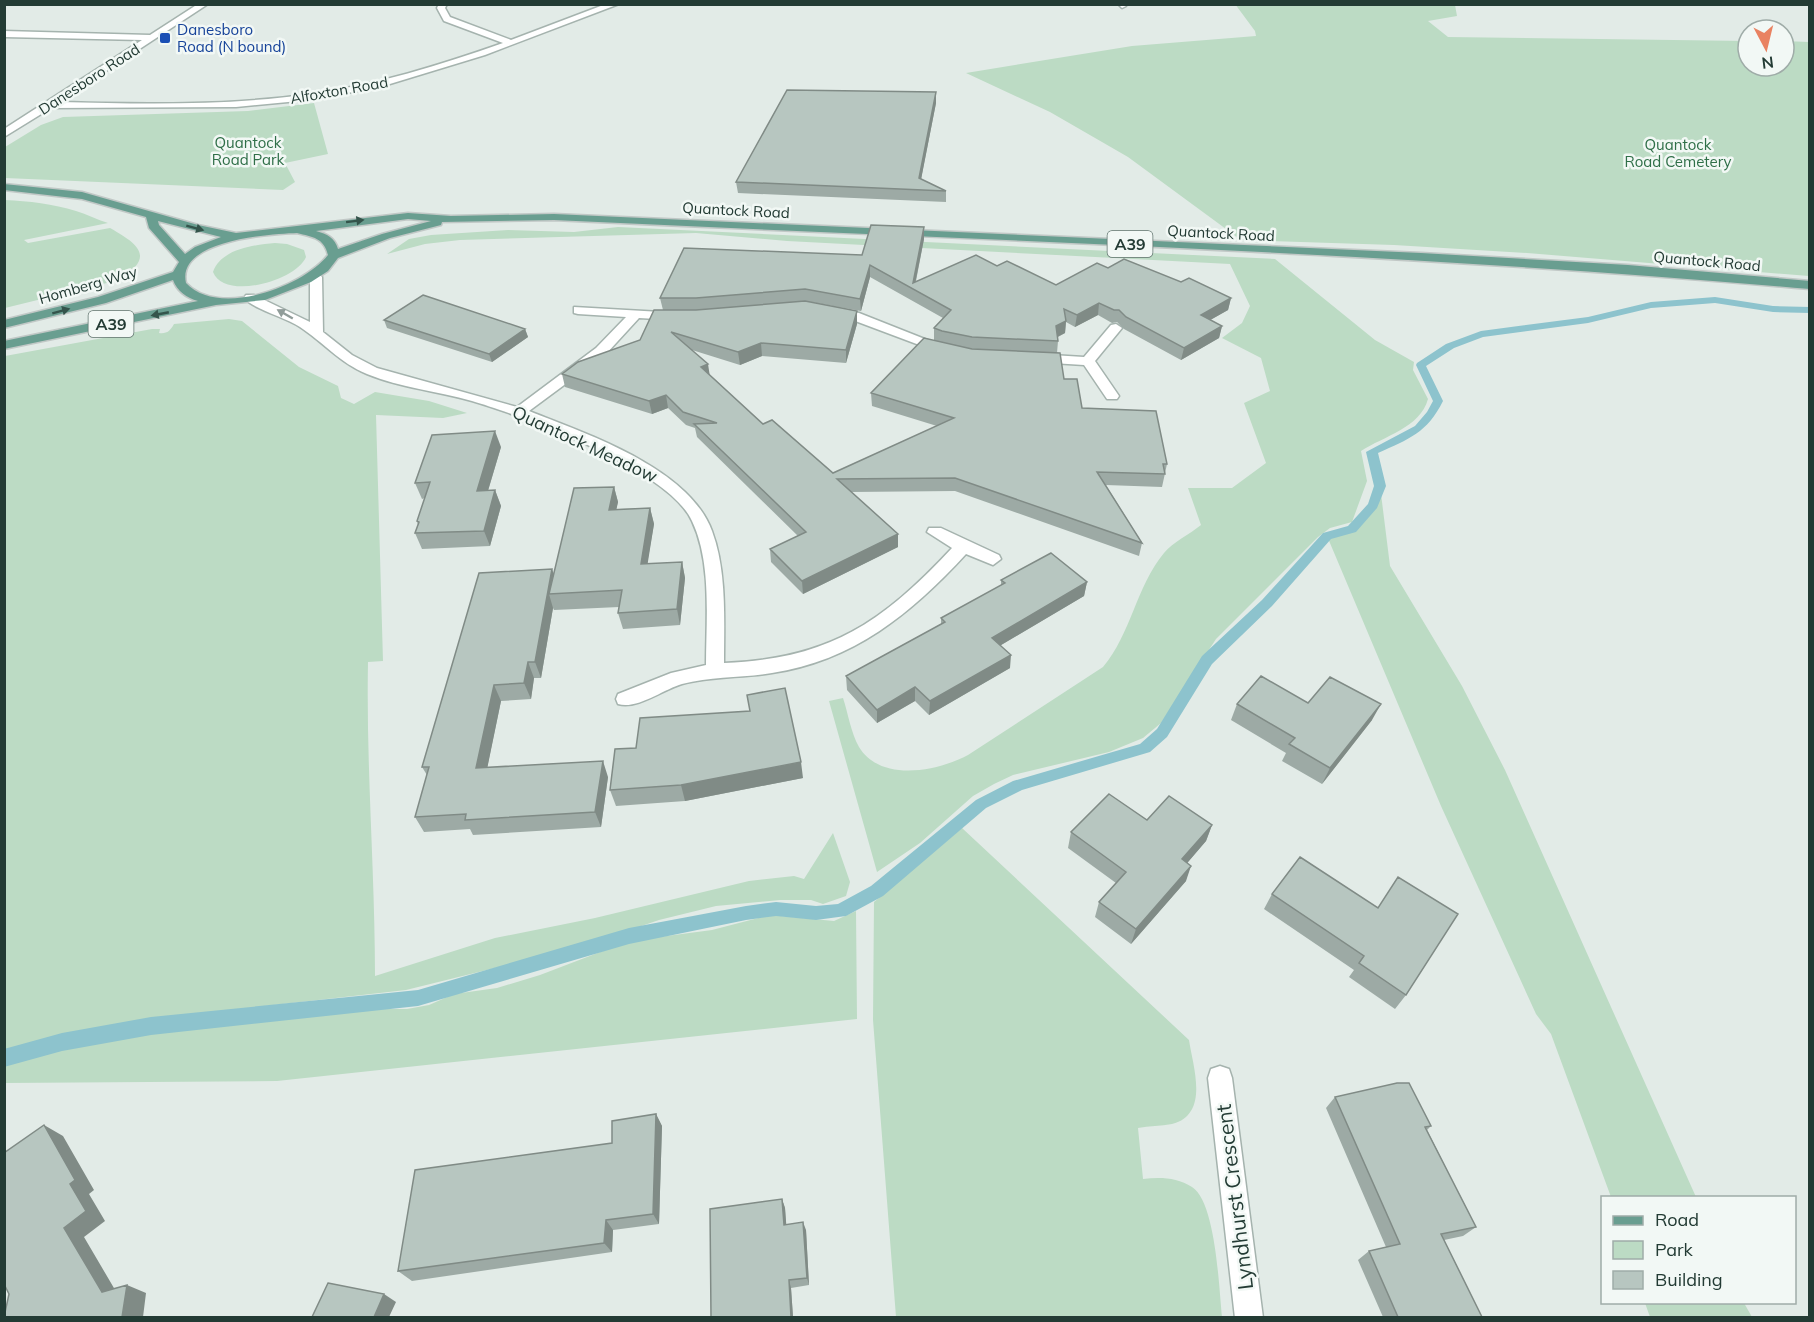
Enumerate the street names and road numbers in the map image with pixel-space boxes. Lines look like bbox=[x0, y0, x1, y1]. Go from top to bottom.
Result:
street label: Danesboro Road bbox=[35, 39, 143, 119]
street label: Alfoxton Road bbox=[289, 72, 389, 108]
street label: Quantock Road bbox=[682, 198, 790, 222]
street label: Quantock Road bbox=[1167, 221, 1275, 245]
road number: A39 bbox=[1108, 231, 1152, 257]
street label: Quantock Road bbox=[1653, 247, 1761, 275]
street label: Homberg Way bbox=[37, 262, 139, 308]
road number: A39 bbox=[88, 311, 134, 337]
street label: Quantock Meadow bbox=[509, 400, 662, 488]
street label: Lyndhurst Crescent bbox=[1210, 1103, 1258, 1291]

